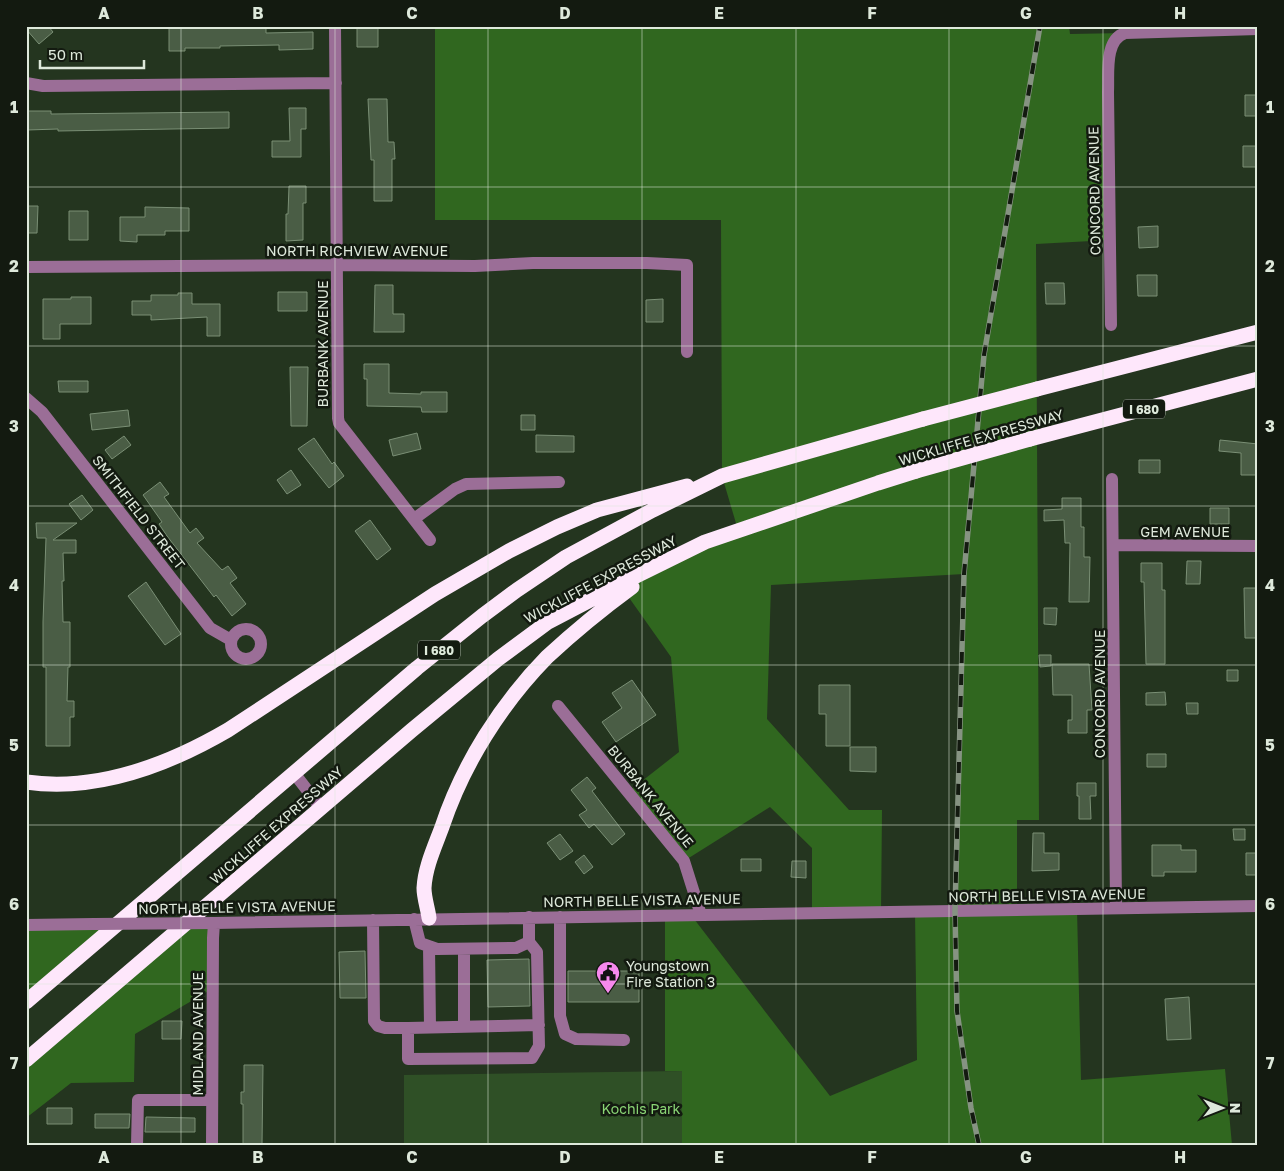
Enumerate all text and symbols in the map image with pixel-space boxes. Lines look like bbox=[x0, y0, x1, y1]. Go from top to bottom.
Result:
text: A bbox=[98, 3, 110, 23]
text: B bbox=[252, 3, 264, 23]
text: C bbox=[406, 3, 418, 23]
text: D bbox=[559, 3, 571, 23]
text: E bbox=[714, 3, 724, 23]
text: F bbox=[867, 3, 877, 23]
text: G bbox=[1020, 3, 1032, 23]
text: H bbox=[1174, 3, 1186, 23]
scale bar bbox=[40, 38, 144, 70]
text: 50 m bbox=[48, 45, 83, 63]
text: 1 bbox=[10, 97, 18, 117]
text: 1 bbox=[1266, 97, 1274, 117]
street label: CONCORD AVENUE bbox=[1084, 127, 1104, 255]
street label: NORTH RICHVIEW AVENUE bbox=[266, 242, 448, 259]
text: 2 bbox=[9, 256, 19, 276]
text: 2 bbox=[1265, 256, 1275, 276]
street label: BURBANK AVENUE bbox=[314, 281, 331, 407]
road number: I 680 bbox=[1123, 399, 1165, 418]
street label: WICKLIFFE EXPRESSWAY bbox=[897, 405, 1065, 469]
text: 3 bbox=[9, 416, 19, 436]
text: 3 bbox=[1265, 416, 1275, 436]
street label: SMITHFIELD STREET bbox=[89, 452, 189, 573]
street label: GEM AVENUE bbox=[1140, 523, 1230, 540]
street label: WICKLIFFE EXPRESSWAY bbox=[521, 531, 679, 627]
text: 4 bbox=[9, 575, 19, 595]
text: 4 bbox=[1265, 575, 1275, 595]
street label: CONCORD AVENUE bbox=[1091, 630, 1108, 758]
road number: I 680 bbox=[418, 640, 460, 660]
text: 5 bbox=[9, 735, 19, 755]
text: 5 bbox=[1265, 735, 1275, 755]
street label: BURBANK AVENUE bbox=[604, 741, 698, 851]
street label: WICKLIFFE EXPRESSWAY bbox=[206, 763, 346, 887]
street label: NORTH BELLE VISTA AVENUE bbox=[948, 885, 1146, 905]
street label: NORTH BELLE VISTA AVENUE bbox=[543, 890, 741, 910]
text: 6 bbox=[9, 894, 19, 914]
text: 6 bbox=[1265, 894, 1275, 914]
street label: NORTH BELLE VISTA AVENUE bbox=[138, 897, 336, 917]
place label: Youngstown Fire Station 3 bbox=[626, 957, 715, 990]
public building icon: Youngstown Fire Station 3 bbox=[595, 960, 621, 994]
street label: MIDLAND AVENUE bbox=[189, 972, 206, 1096]
text: 7 bbox=[10, 1053, 19, 1073]
text: 7 bbox=[1266, 1053, 1275, 1073]
north arrow bbox=[1196, 1084, 1246, 1134]
park label: Kochis Park bbox=[601, 1100, 681, 1117]
text: N bbox=[1227, 1103, 1244, 1113]
text: A bbox=[98, 1147, 110, 1167]
text: B bbox=[252, 1147, 264, 1167]
text: C bbox=[406, 1147, 418, 1167]
text: D bbox=[559, 1147, 571, 1167]
text: E bbox=[714, 1147, 724, 1167]
text: F bbox=[867, 1147, 877, 1167]
text: G bbox=[1020, 1147, 1032, 1167]
text: H bbox=[1174, 1147, 1186, 1167]

